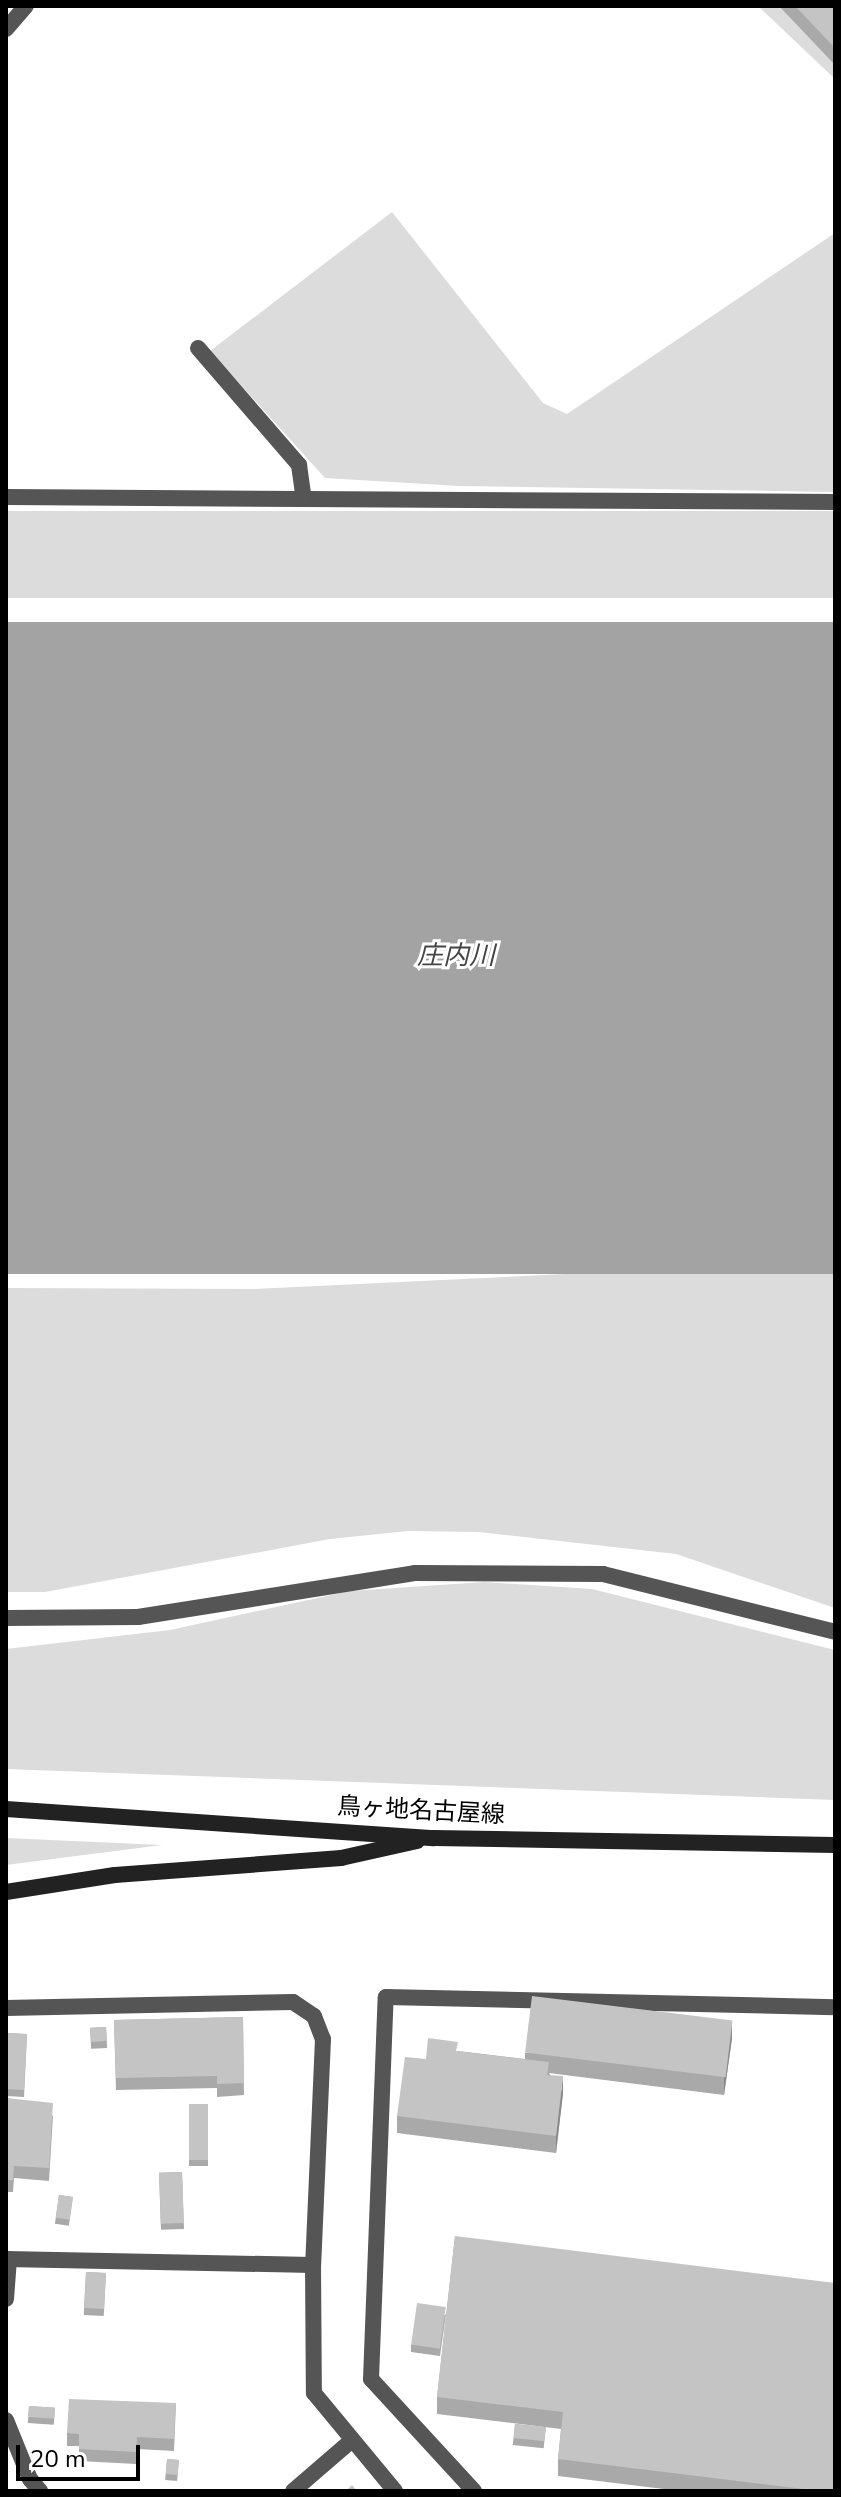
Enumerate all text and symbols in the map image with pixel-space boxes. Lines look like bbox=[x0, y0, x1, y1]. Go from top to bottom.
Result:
water label: 庄内川 bbox=[417, 940, 495, 972]
street label: 鳥ヶ地名古屋線 bbox=[336, 1792, 506, 1830]
scale bar bbox=[20, 2429, 144, 2479]
text: 20 m bbox=[30, 2443, 86, 2475]

